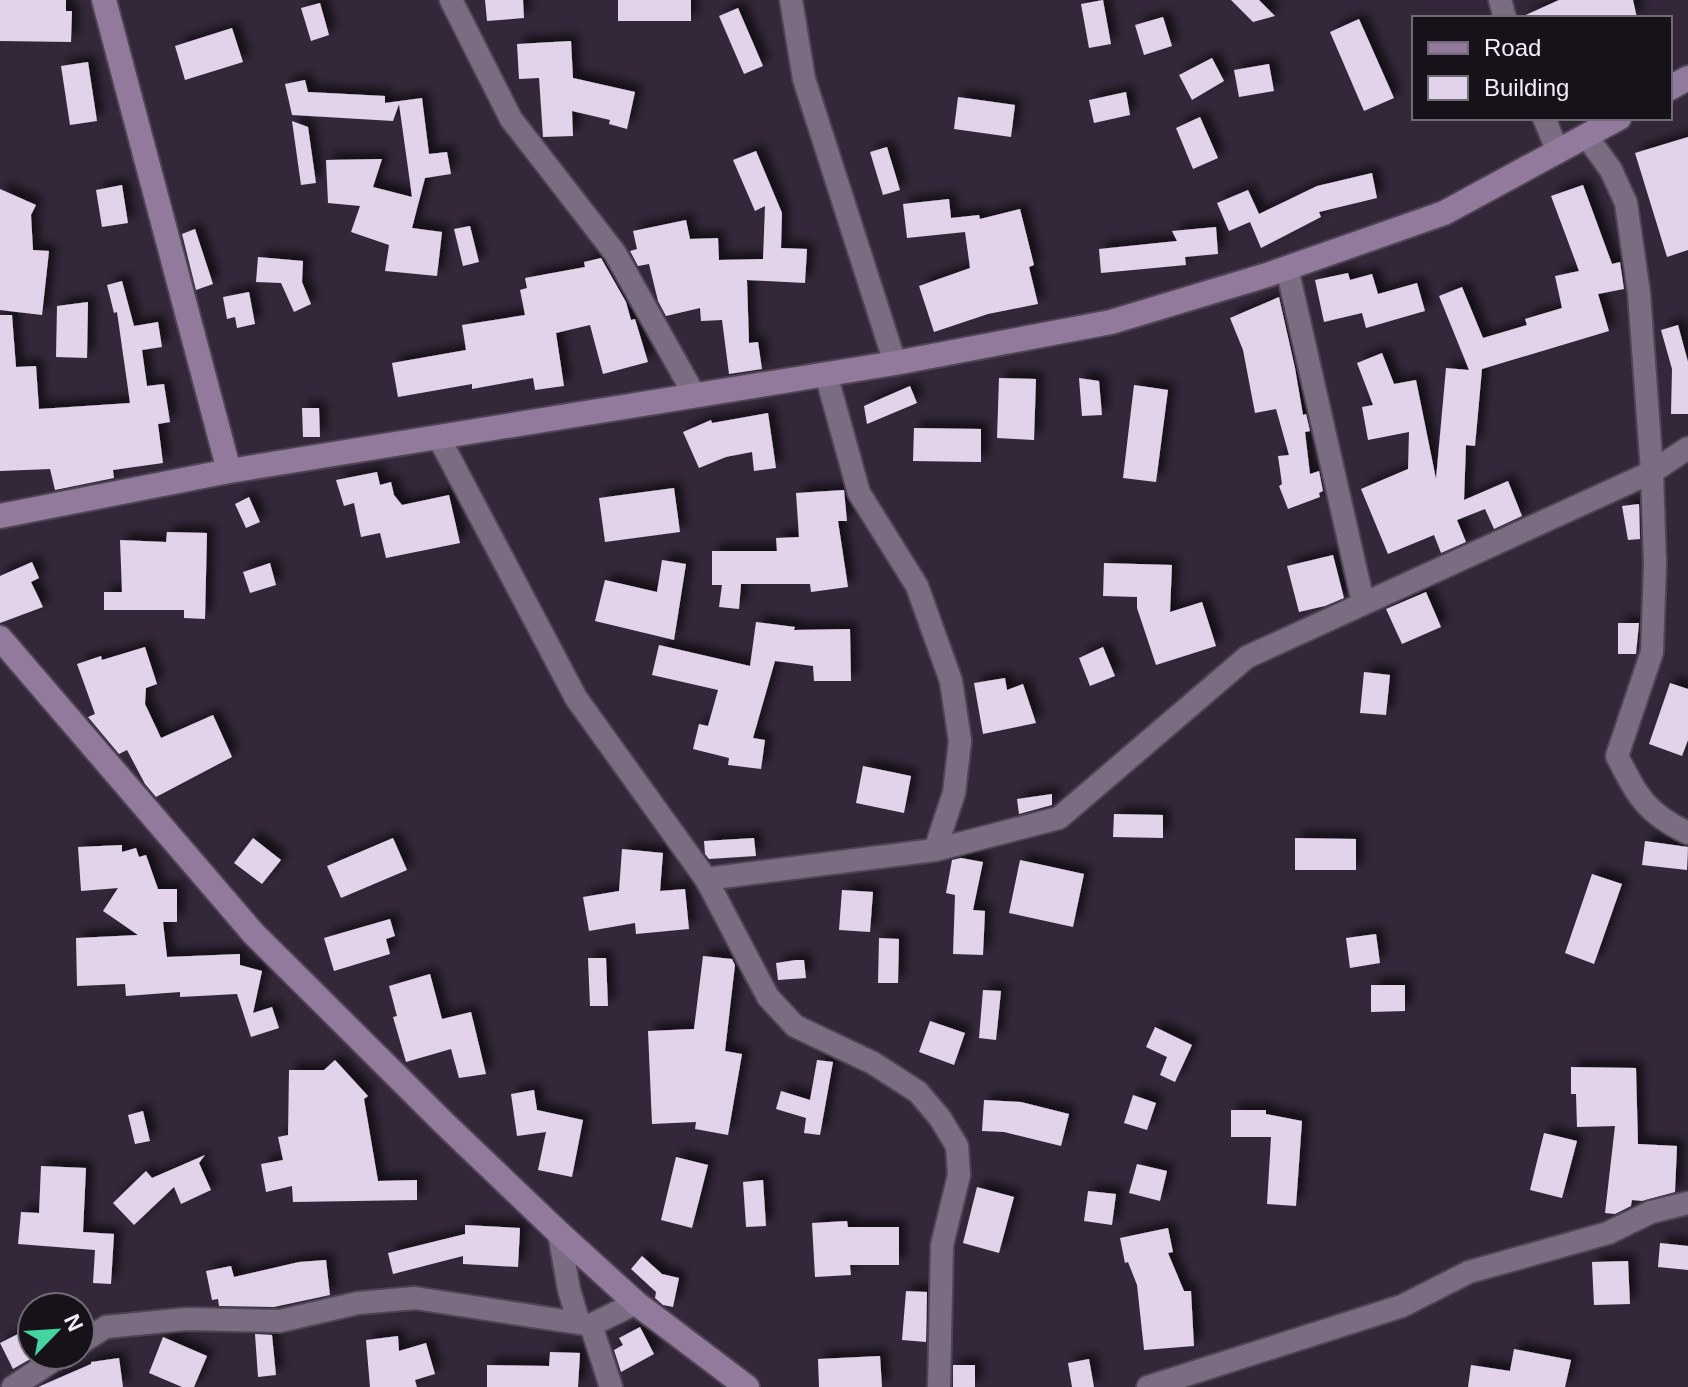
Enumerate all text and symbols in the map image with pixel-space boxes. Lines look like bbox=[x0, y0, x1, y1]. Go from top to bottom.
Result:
legend bbox=[1412, 16, 1672, 120]
text: Road bbox=[1484, 34, 1541, 61]
text: Building bbox=[1484, 74, 1569, 101]
north arrow bbox=[16, 1291, 96, 1371]
text: N bbox=[59, 1310, 88, 1335]

